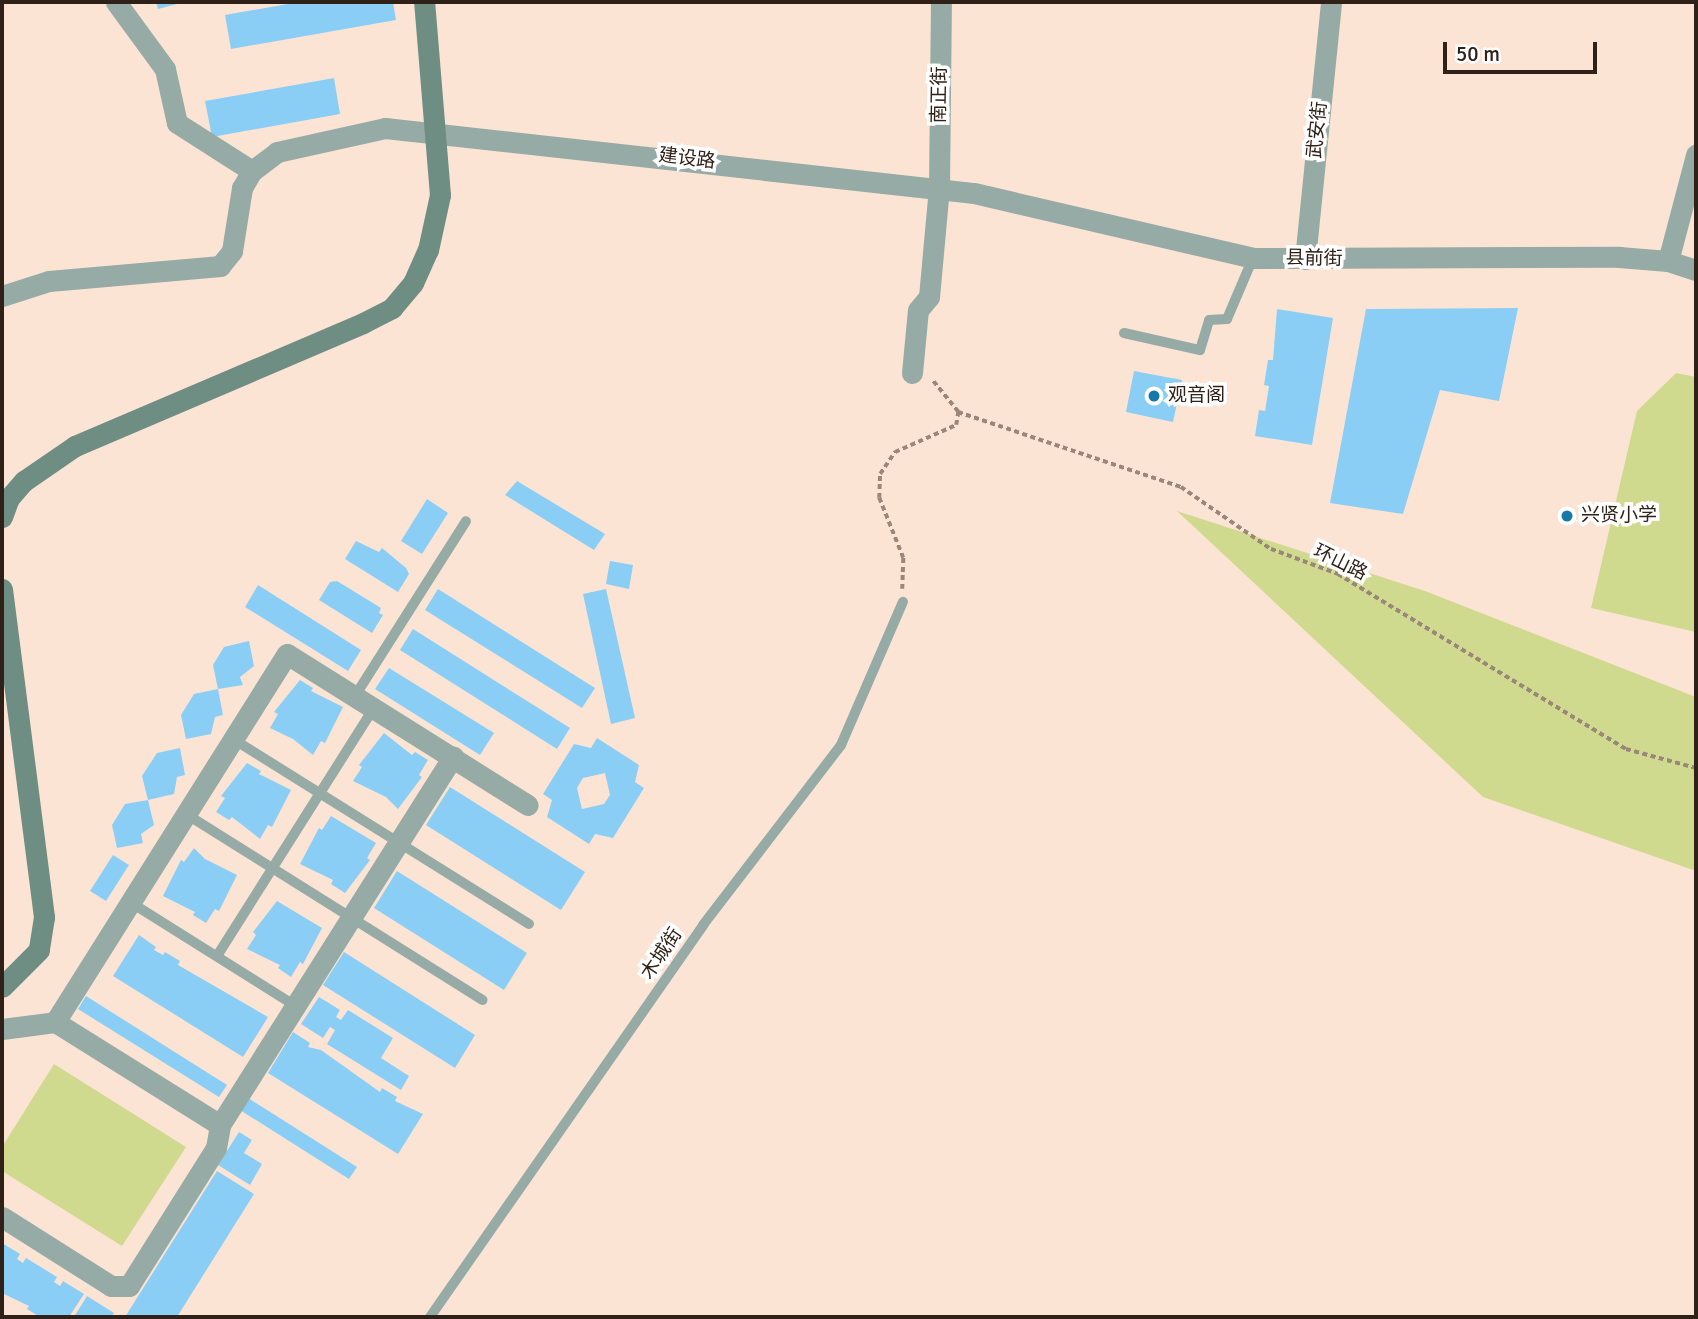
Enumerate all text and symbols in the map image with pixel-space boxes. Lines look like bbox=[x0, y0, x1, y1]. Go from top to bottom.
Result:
scale bar bbox=[1446, 28, 1600, 72]
text: 50 m bbox=[1456, 41, 1500, 67]
street label: 南正街 bbox=[928, 66, 952, 124]
street label: 武安街 bbox=[1304, 100, 1332, 160]
street label: 建设路 bbox=[657, 144, 717, 174]
street label: 县前街 bbox=[1285, 247, 1343, 271]
place label: 观音阁 bbox=[1168, 385, 1225, 407]
marker: 观音阁 bbox=[1146, 388, 1162, 404]
place label: 兴贤小学 bbox=[1581, 505, 1657, 527]
marker: 兴贤小学 bbox=[1559, 508, 1575, 524]
street label: 环山路 bbox=[1309, 540, 1371, 586]
street label: 木城街 bbox=[637, 924, 687, 984]

